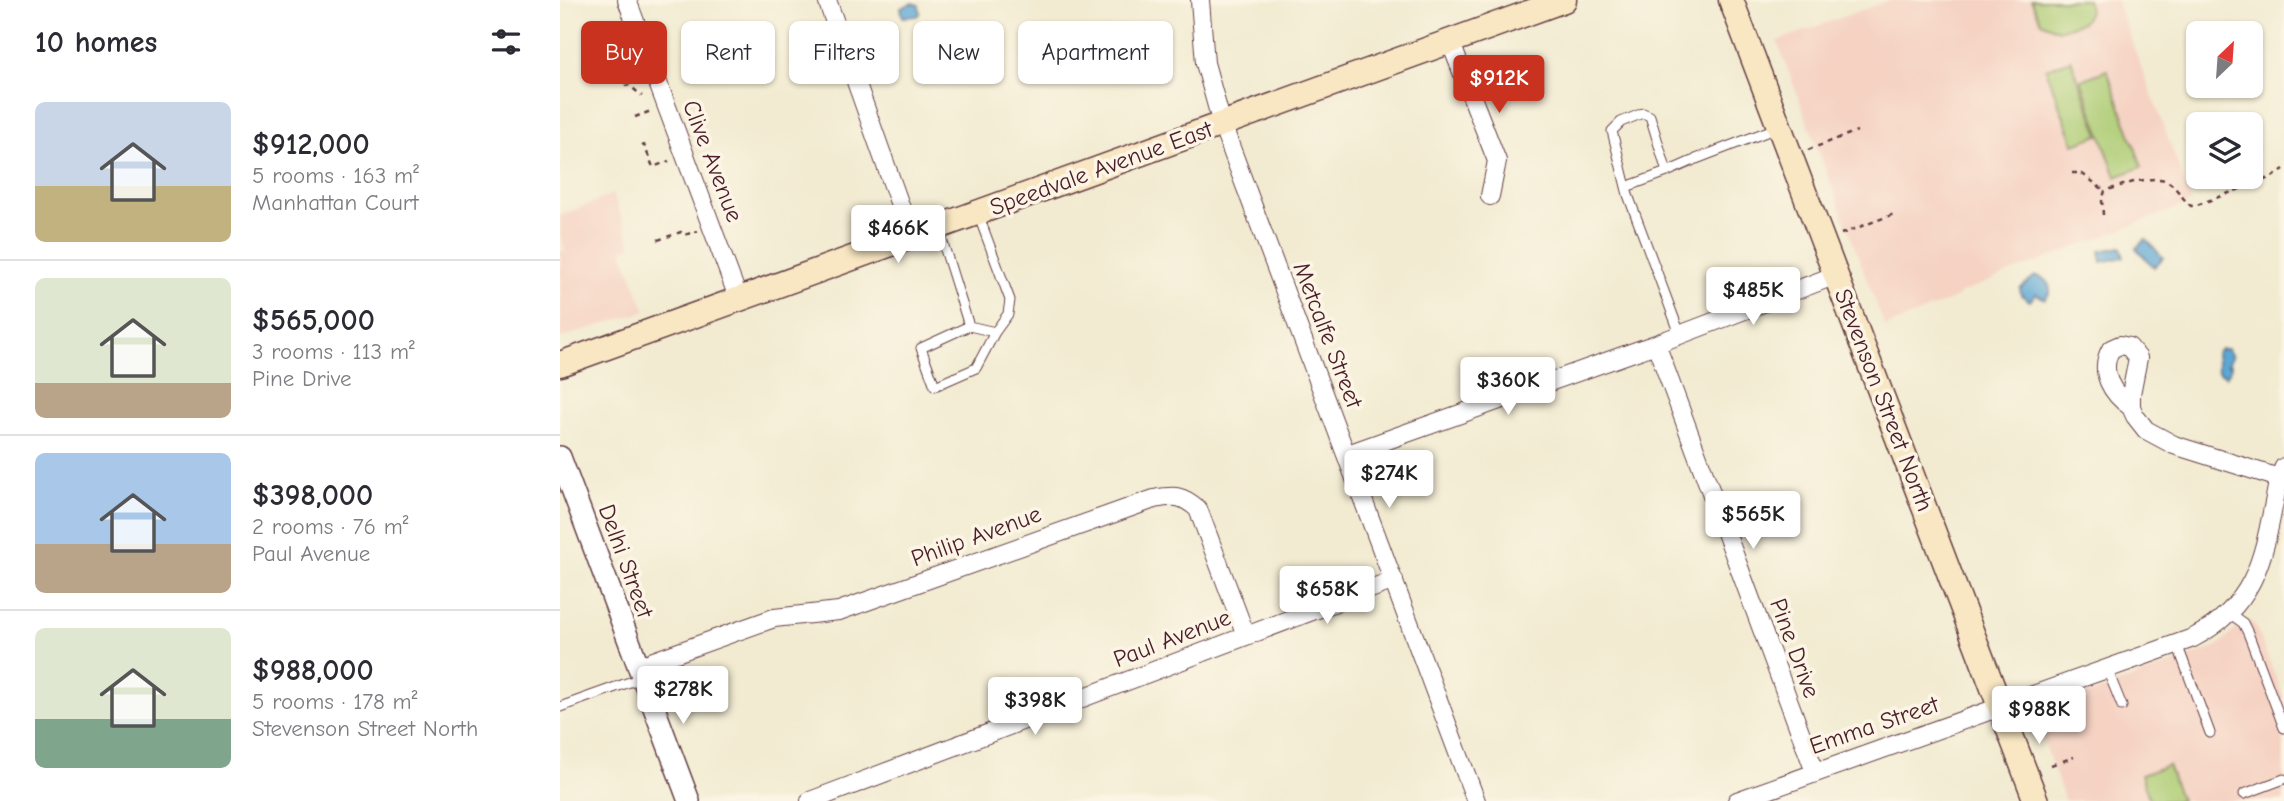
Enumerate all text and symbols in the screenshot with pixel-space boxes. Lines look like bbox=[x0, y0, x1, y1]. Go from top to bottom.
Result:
chip: Buy bbox=[581, 21, 667, 84]
chip: Rent bbox=[681, 21, 775, 84]
chip: Filters bbox=[789, 21, 899, 84]
chip: New bbox=[913, 21, 1004, 84]
chip: Apartment bbox=[1018, 21, 1173, 84]
north arrow bbox=[2186, 21, 2263, 98]
map controls bbox=[2186, 21, 2263, 189]
icon: filters bbox=[487, 23, 525, 61]
text: 10 homes bbox=[35, 25, 157, 60]
pin: $912K bbox=[1450, 55, 1548, 115]
text: $912K bbox=[1469, 64, 1529, 91]
street label: Clive Avenue bbox=[677, 96, 749, 226]
button: layers bbox=[2186, 112, 2263, 189]
street label: Speedvale Avenue East bbox=[986, 114, 1217, 221]
text: $912,000 bbox=[252, 127, 370, 162]
icon: home bbox=[91, 130, 175, 214]
text: 5 rooms · 163 m² bbox=[252, 162, 419, 189]
text: Manhattan Court bbox=[252, 189, 419, 216]
pin: $466K bbox=[849, 205, 947, 265]
text: $466K bbox=[867, 214, 929, 241]
street label: Metcalfe Street bbox=[1287, 258, 1369, 413]
pin: $485K bbox=[1704, 268, 1802, 327]
text: $485K bbox=[1722, 276, 1784, 303]
street label: Stevenson Street North bbox=[1829, 285, 1939, 515]
text: $565,000 bbox=[252, 303, 375, 338]
icon: home bbox=[91, 306, 175, 390]
text: 3 rooms · 113 m² bbox=[252, 338, 415, 365]
pin: $360K bbox=[1459, 358, 1557, 417]
text: Pine Drive bbox=[252, 365, 352, 392]
text: $360K bbox=[1476, 366, 1540, 393]
pin: $274K bbox=[1340, 450, 1438, 510]
text: $274K bbox=[1360, 459, 1418, 486]
text: $398,000 bbox=[252, 478, 373, 513]
icon: home bbox=[91, 481, 175, 565]
pin: $565K bbox=[1704, 491, 1802, 551]
street label: Delhi Street bbox=[593, 500, 660, 623]
street label: Philip Avenue bbox=[907, 500, 1045, 572]
text: $565K bbox=[1721, 500, 1785, 527]
text: 2 rooms · 76 m² bbox=[252, 513, 408, 540]
text: Paul Avenue bbox=[252, 540, 370, 567]
pin: $658K bbox=[1278, 566, 1376, 626]
text: $658K bbox=[1296, 575, 1358, 602]
street label: Pine Drive bbox=[1764, 594, 1826, 702]
street label: Paul Avenue bbox=[1109, 603, 1235, 673]
text: $988,000 bbox=[252, 653, 374, 688]
icon: home bbox=[91, 656, 175, 740]
pin: $278K bbox=[634, 666, 732, 726]
text: $278K bbox=[653, 675, 713, 702]
pin: $398K bbox=[986, 678, 1084, 737]
text: $398K bbox=[1004, 686, 1066, 713]
pin: $988K bbox=[1990, 686, 2088, 746]
text: 5 rooms · 178 m² bbox=[252, 688, 417, 715]
street label: Emma Street bbox=[1806, 689, 1943, 760]
text: $988K bbox=[2008, 695, 2070, 722]
text: Stevenson Street North bbox=[252, 715, 478, 742]

